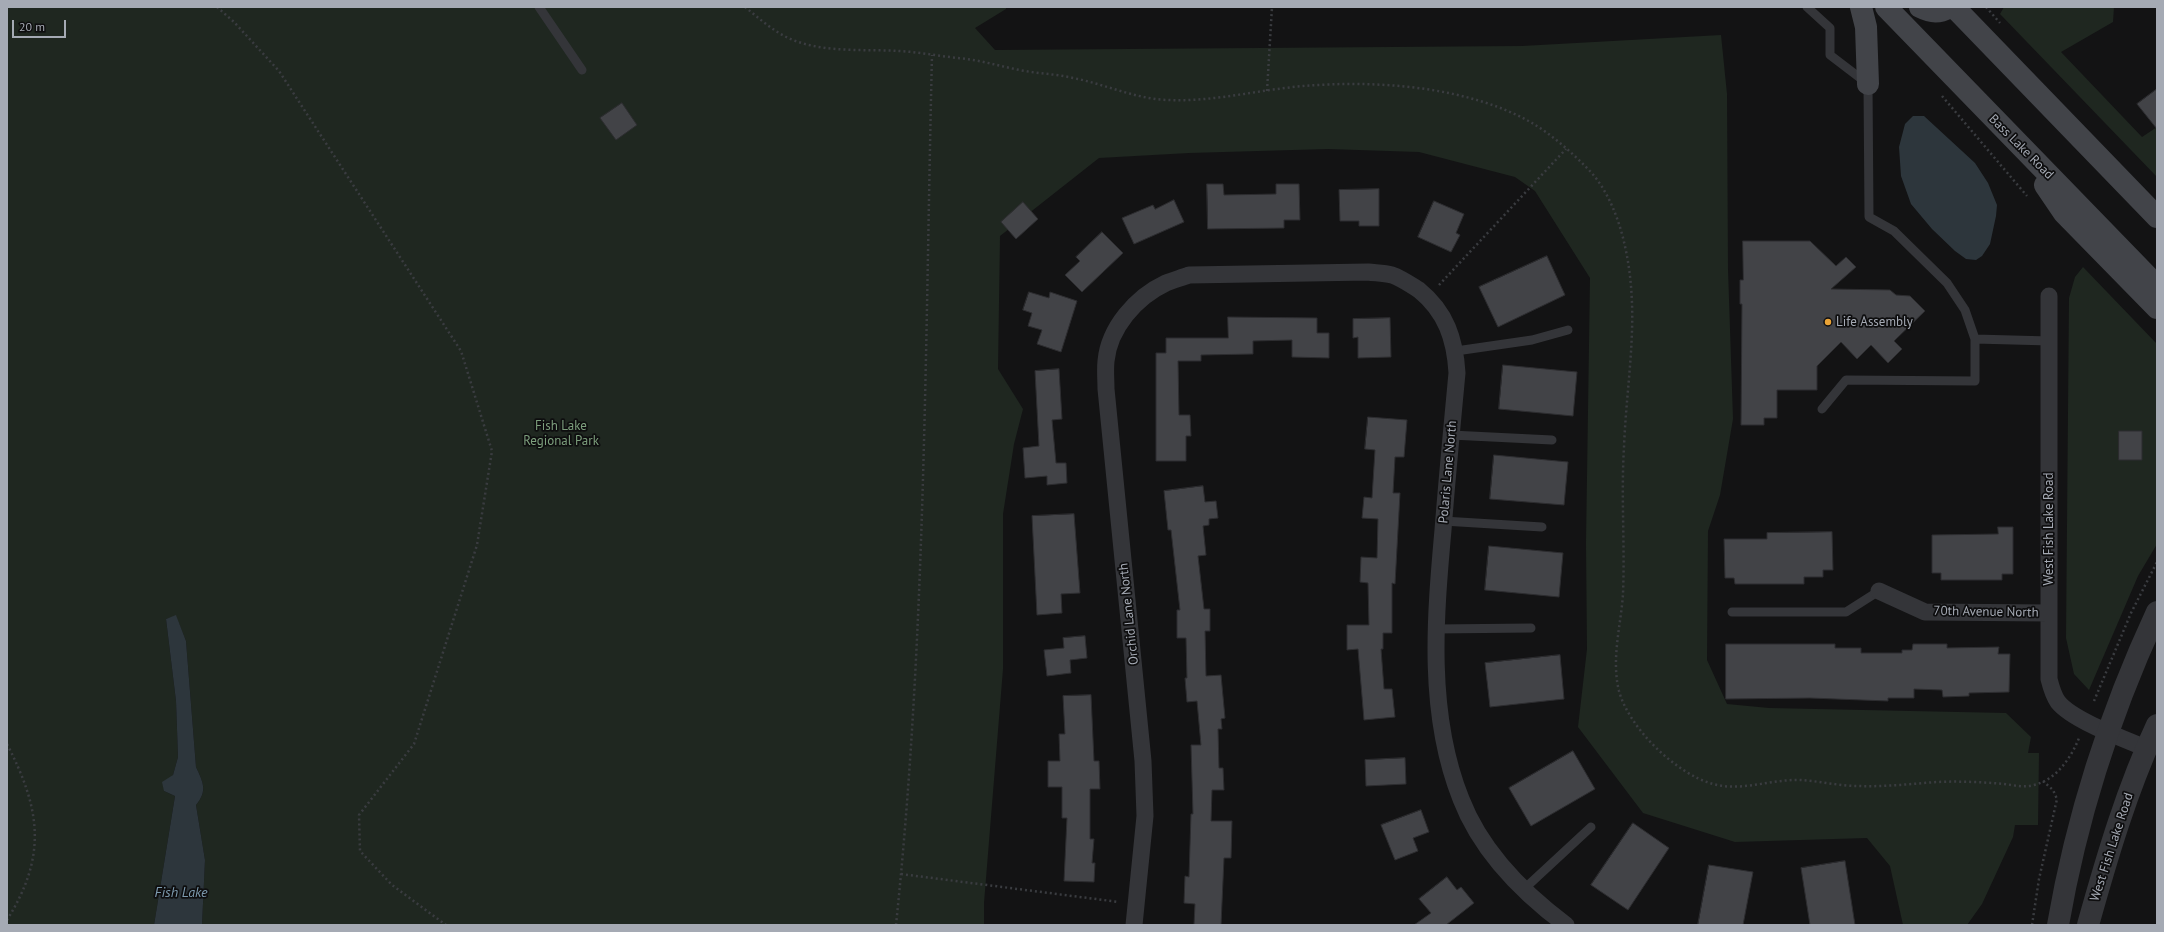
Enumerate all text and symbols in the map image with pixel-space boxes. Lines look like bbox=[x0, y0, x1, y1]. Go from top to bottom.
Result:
scale bar bbox=[14, 12, 68, 38]
text: 20 m bbox=[19, 19, 45, 34]
street label: Bass Lake Road bbox=[1985, 111, 2057, 183]
place label: Life Assembly bbox=[1836, 314, 1913, 330]
marker: Life Assembly bbox=[1823, 317, 1833, 327]
park label: Fish Lake Regional Park bbox=[523, 418, 599, 449]
street label: Polaris Lane North bbox=[1436, 420, 1460, 524]
street label: West Fish Lake Road bbox=[2041, 472, 2057, 586]
street label: Orchid Lane North bbox=[1116, 562, 1142, 666]
street label: 70th Avenue North bbox=[1933, 603, 2039, 621]
street label: West Fish Lake Road bbox=[2087, 791, 2137, 903]
water label: Fish Lake bbox=[155, 885, 207, 901]

